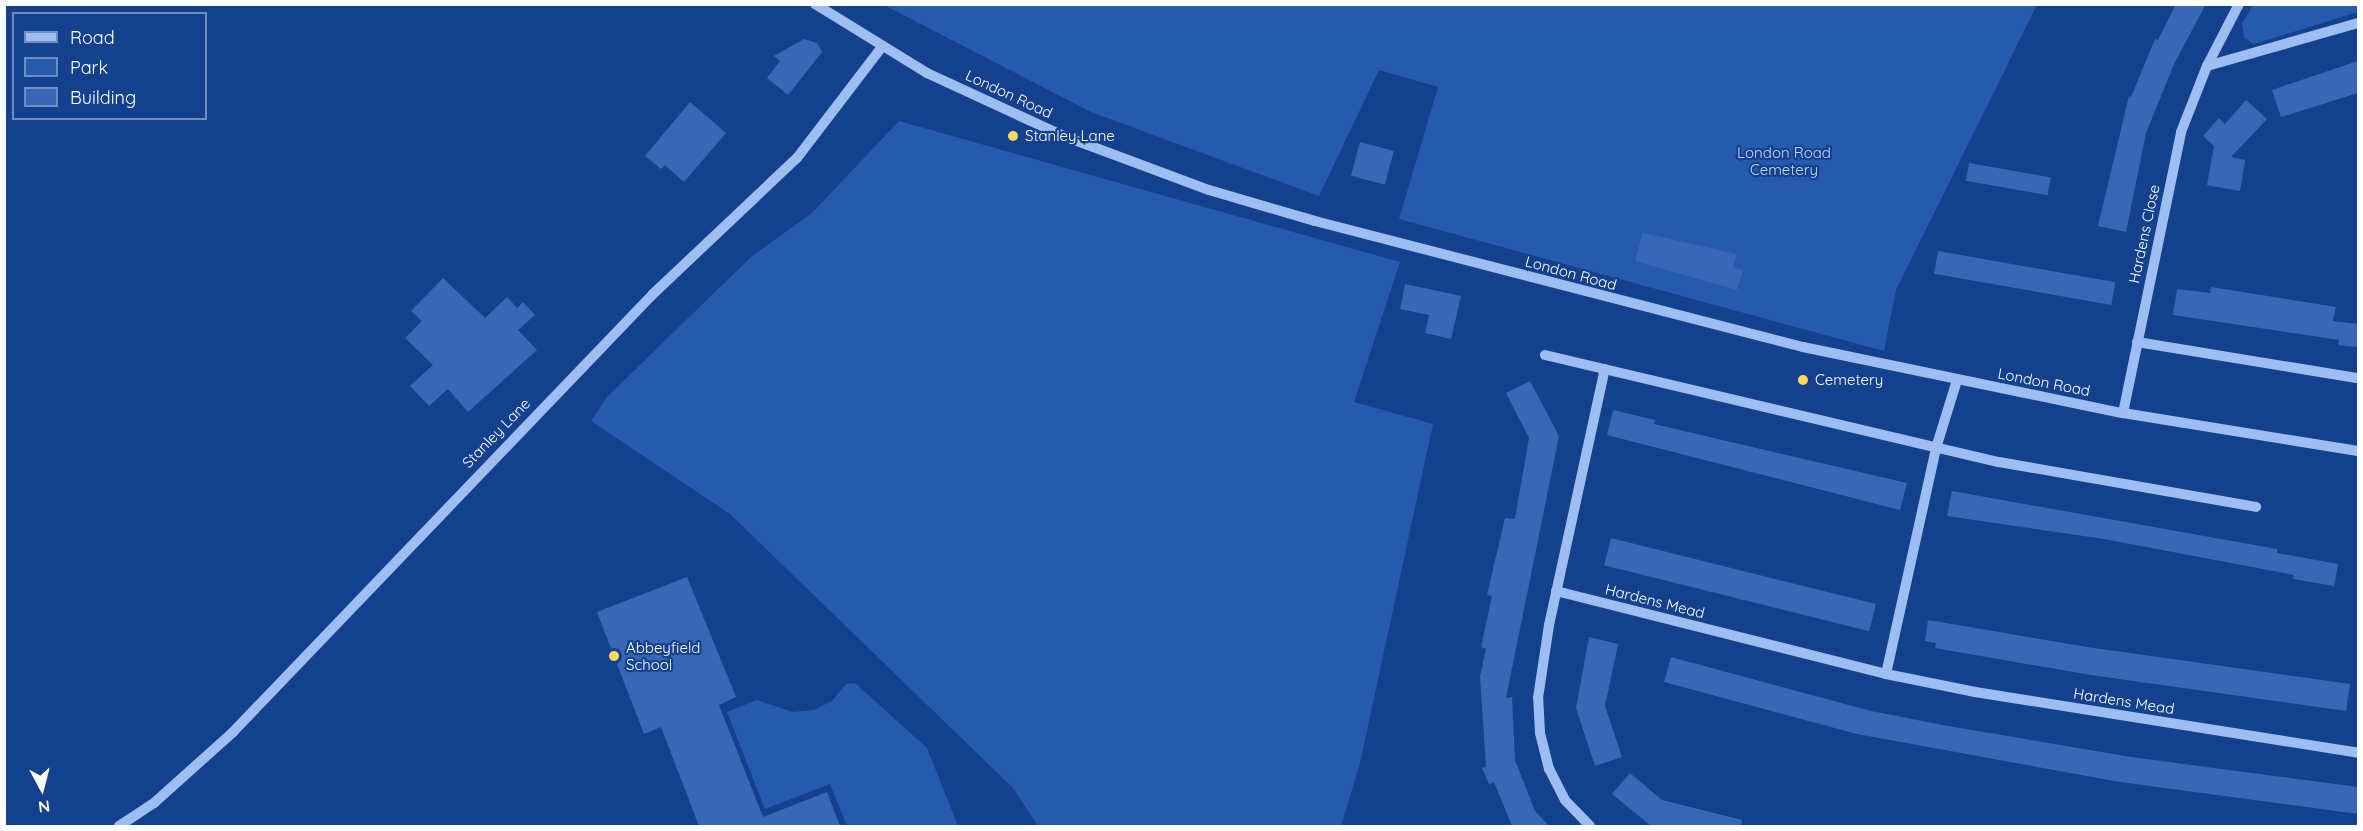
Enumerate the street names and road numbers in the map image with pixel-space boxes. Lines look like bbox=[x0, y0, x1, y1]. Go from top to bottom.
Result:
street label: London Road bbox=[963, 66, 1055, 122]
street label: Hardens Close bbox=[2125, 183, 2163, 285]
street label: London Road bbox=[1523, 252, 1619, 294]
street label: London Road bbox=[1996, 364, 2092, 400]
street label: Stanley Lane bbox=[458, 394, 534, 472]
street label: Hardens Mead bbox=[1603, 580, 1707, 622]
street label: Hardens Mead bbox=[2072, 684, 2176, 718]

